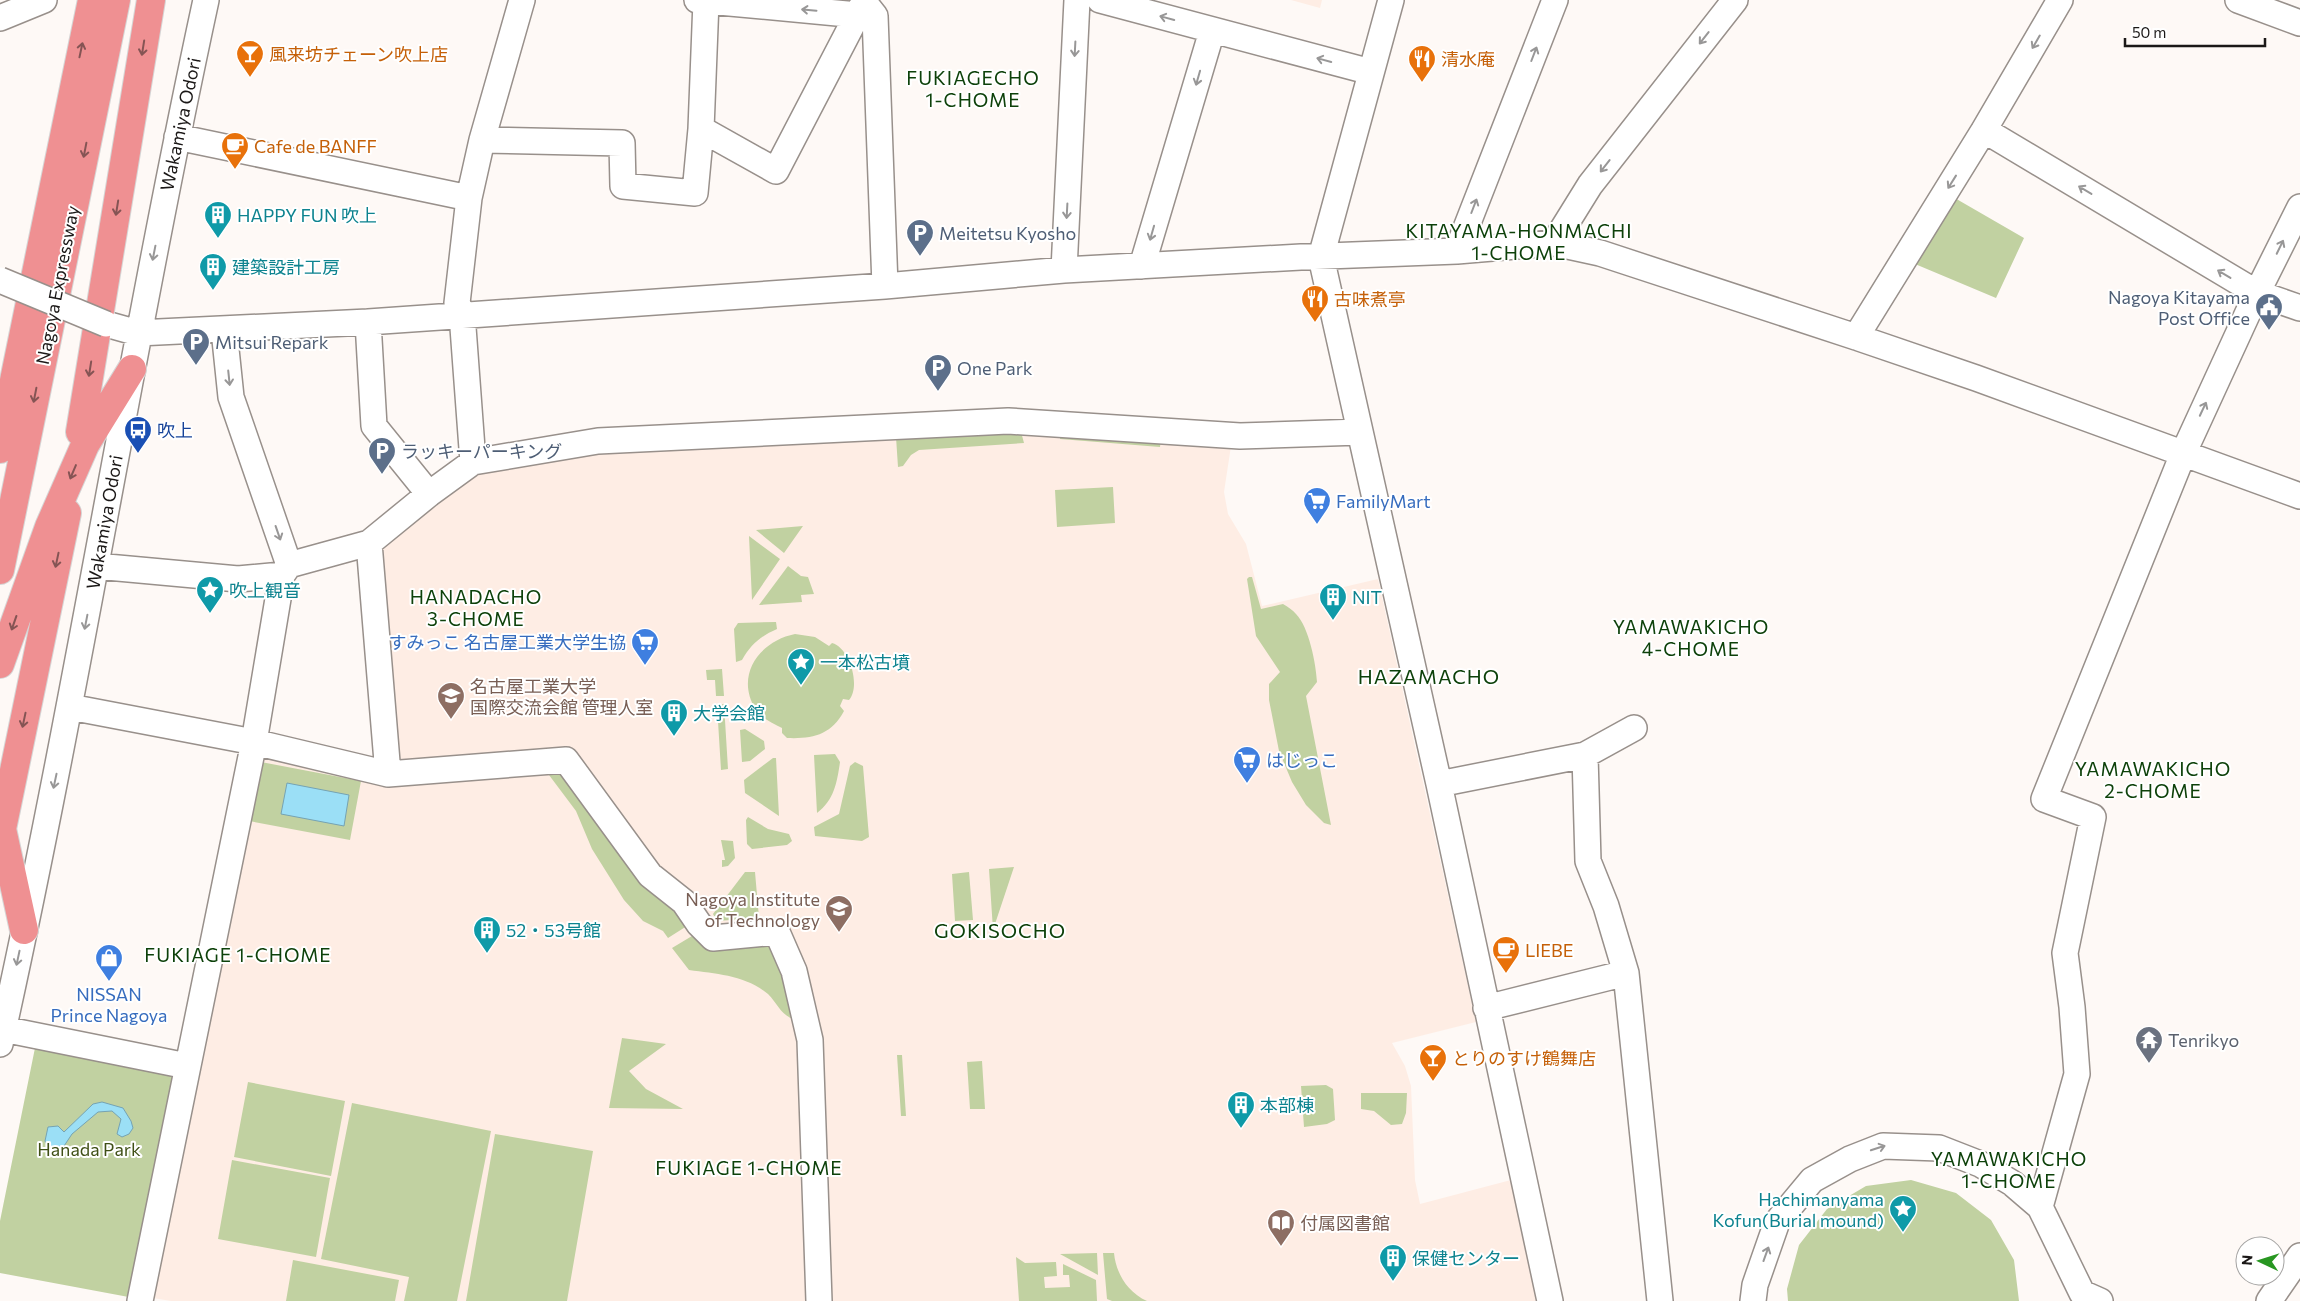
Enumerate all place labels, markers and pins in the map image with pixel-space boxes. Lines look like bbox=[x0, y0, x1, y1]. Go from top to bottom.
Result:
bar icon: 風来坊チェーン吹上店 bbox=[235, 39, 265, 78]
place label: 風来坊チェーン吹上店 bbox=[269, 43, 448, 65]
restaurant icon: 清水庵 bbox=[1407, 44, 1437, 83]
place label: 清水庵 bbox=[1441, 48, 1495, 70]
cafe icon: Cafe de BANFF bbox=[220, 131, 250, 170]
place label: Cafe de BANFF bbox=[254, 135, 377, 157]
building icon: HAPPY FUN 吹上 bbox=[203, 200, 233, 239]
place label: HAPPY FUN 吹上 bbox=[237, 204, 377, 226]
parking icon: Meitetsu Kyosho bbox=[905, 218, 935, 257]
place label: Meitetsu Kyosho bbox=[939, 222, 1076, 244]
building icon: 建築設計工房 bbox=[198, 252, 228, 291]
place label: 建築設計工房 bbox=[232, 256, 340, 278]
restaurant icon: 古味煮亭 bbox=[1300, 284, 1330, 323]
place label: Nagoya Kitayama Post Office bbox=[2108, 286, 2250, 329]
place label: 古味煮亭 bbox=[1334, 288, 1406, 310]
public building icon: Nagoya Kitayama Post Office bbox=[2254, 292, 2284, 331]
parking icon: Mitsui Repark bbox=[181, 327, 211, 366]
place label: Mitsui Repark bbox=[215, 331, 329, 353]
parking icon: One Park bbox=[923, 353, 953, 392]
place label: One Park bbox=[957, 357, 1033, 379]
bus stop icon: 吹上 bbox=[123, 415, 153, 454]
place label: 吹上 bbox=[157, 419, 193, 441]
parking icon: ラッキーパーキング bbox=[367, 436, 397, 475]
place label: ラッキーパーキング bbox=[401, 440, 562, 462]
supermarket icon: FamilyMart bbox=[1302, 486, 1332, 525]
place label: FamilyMart bbox=[1336, 490, 1431, 512]
place icon: 吹上観音 bbox=[195, 575, 225, 614]
place label: 吹上観音 bbox=[229, 579, 301, 601]
building icon: NIT bbox=[1318, 582, 1348, 621]
place label: NIT bbox=[1352, 586, 1382, 608]
supermarket icon: すみっこ 名古屋工業大学生協 bbox=[630, 627, 660, 666]
place label: すみっこ 名古屋工業大学生協 bbox=[389, 631, 626, 653]
place icon: 一本松古墳 bbox=[786, 647, 816, 686]
place label: 一本松古墳 bbox=[820, 651, 910, 673]
place label: 名古屋工業大学 国際交流会館 管理人室 bbox=[470, 675, 653, 718]
school or university icon: 名古屋工業大学 国際交流会館 管理人室 bbox=[436, 681, 466, 720]
building icon: 大学会館 bbox=[659, 698, 689, 737]
place label: 大学会館 bbox=[693, 702, 765, 724]
supermarket icon: はじっこ bbox=[1232, 745, 1262, 784]
place label: はじっこ bbox=[1266, 749, 1338, 771]
place label: Nagoya Institute of Technology bbox=[685, 888, 820, 931]
school or university icon: Nagoya Institute of Technology bbox=[824, 894, 854, 933]
building icon: 52・53号館 bbox=[472, 915, 502, 954]
place label: 52・53号館 bbox=[506, 919, 601, 941]
cafe icon: LIEBE bbox=[1491, 935, 1521, 974]
place label: LIEBE bbox=[1525, 939, 1573, 961]
shop icon: NISSAN Prince Nagoya bbox=[94, 943, 124, 982]
place label: NISSAN Prince Nagoya bbox=[51, 983, 167, 1026]
temple icon: Tenrikyo bbox=[2134, 1025, 2164, 1064]
place label: Tenrikyo bbox=[2168, 1029, 2239, 1051]
bar icon: とりのすけ鶴舞店 bbox=[1418, 1043, 1448, 1082]
place label: とりのすけ鶴舞店 bbox=[1452, 1047, 1596, 1069]
building icon: 本部棟 bbox=[1226, 1090, 1256, 1129]
place label: 本部棟 bbox=[1260, 1094, 1314, 1116]
place label: Hachimanyama Kofun(Burial mound) bbox=[1712, 1188, 1884, 1231]
place icon: Hachimanyama Kofun(Burial mound) bbox=[1888, 1194, 1918, 1233]
library icon: 付属図書館 bbox=[1266, 1208, 1296, 1247]
place label: 付属図書館 bbox=[1300, 1212, 1390, 1234]
building icon: 保健センター bbox=[1378, 1243, 1408, 1282]
place label: 保健センター bbox=[1412, 1247, 1520, 1269]

